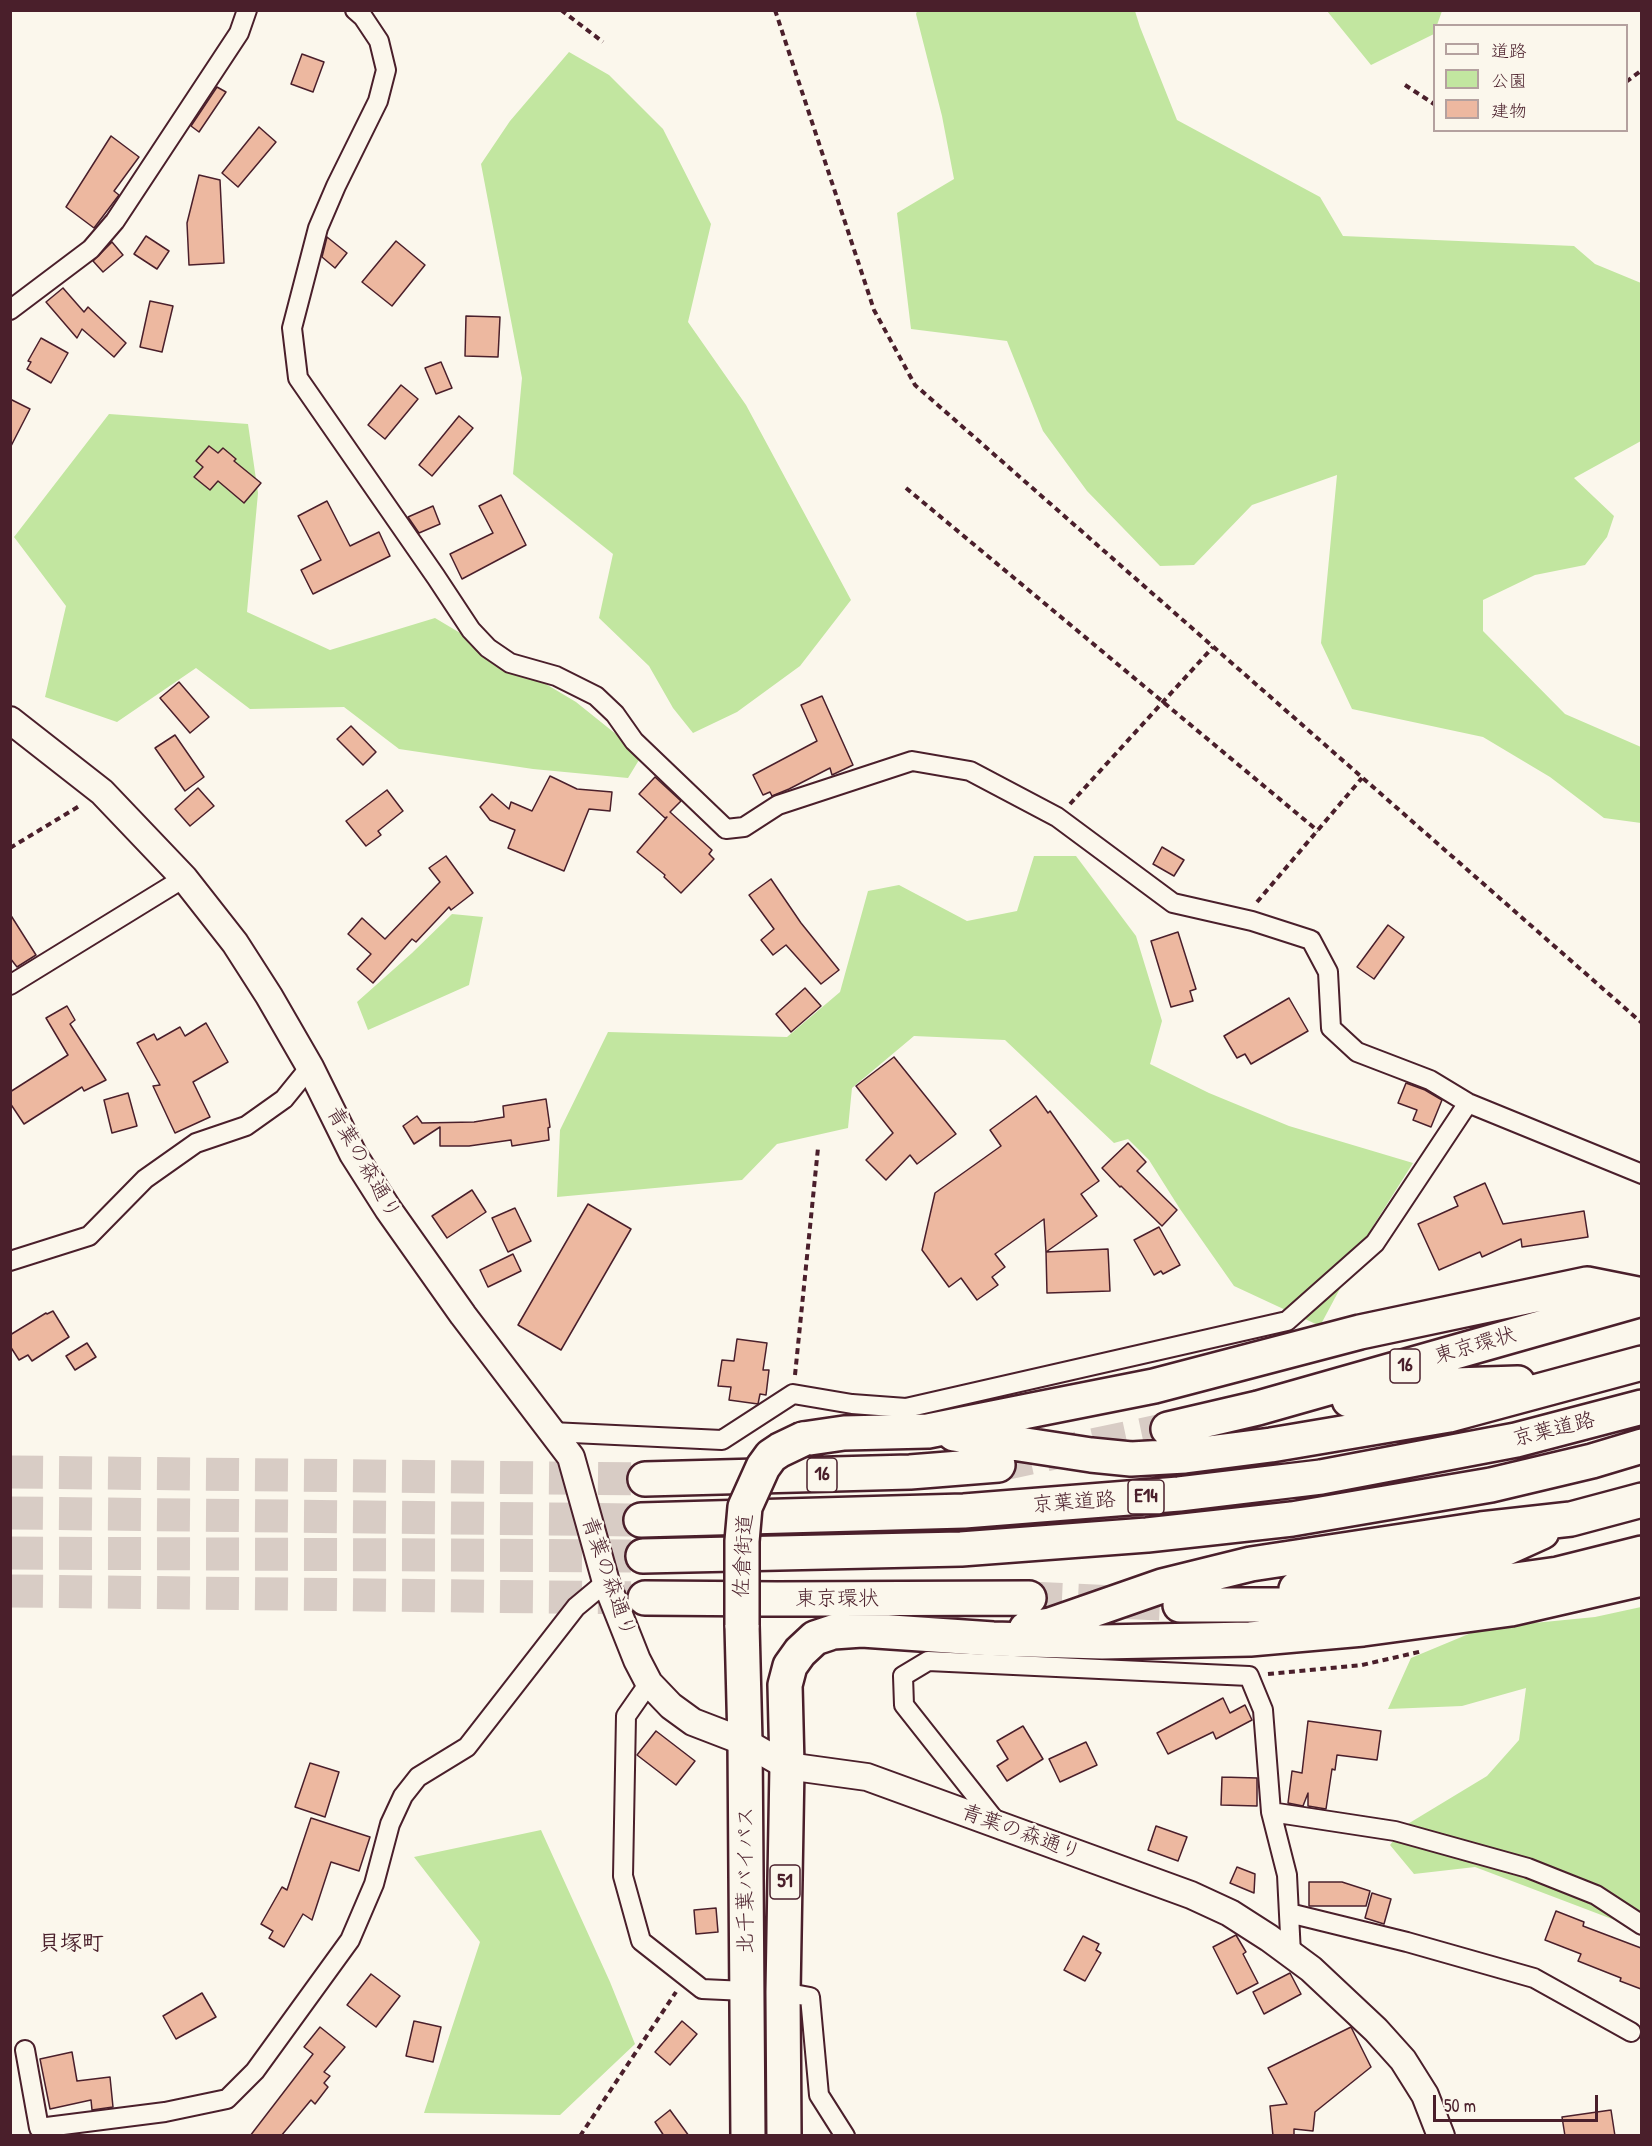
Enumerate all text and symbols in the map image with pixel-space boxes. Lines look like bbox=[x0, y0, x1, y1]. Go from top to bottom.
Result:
legend bbox=[1433, 24, 1628, 132]
text: 道路 bbox=[1491, 38, 1527, 63]
text: 公園 bbox=[1491, 68, 1527, 93]
text: 建物 bbox=[1491, 98, 1527, 123]
street label: 青葉の森通り bbox=[321, 1102, 405, 1224]
street label: 東京環状 bbox=[1431, 1322, 1519, 1370]
road number: 16 bbox=[1390, 1349, 1420, 1383]
street label: 京葉道路 bbox=[1510, 1408, 1598, 1452]
road number: 16 bbox=[807, 1458, 837, 1492]
road number: E14 bbox=[1128, 1480, 1164, 1514]
street label: 京葉道路 bbox=[1031, 1488, 1117, 1518]
street label: 青葉の森通り bbox=[576, 1513, 640, 1641]
street label: 佐倉街道 bbox=[729, 1513, 759, 1599]
street label: 東京環状 bbox=[795, 1586, 879, 1612]
street label: 青葉の森通り bbox=[957, 1800, 1085, 1866]
street label: 北千葉バイパス bbox=[733, 1807, 759, 1953]
road number: 51 bbox=[770, 1865, 800, 1899]
district label: 貝塚町 bbox=[38, 1931, 104, 1957]
scale bar bbox=[1436, 2083, 1601, 2121]
text: 50 m bbox=[1444, 2093, 1476, 2118]

